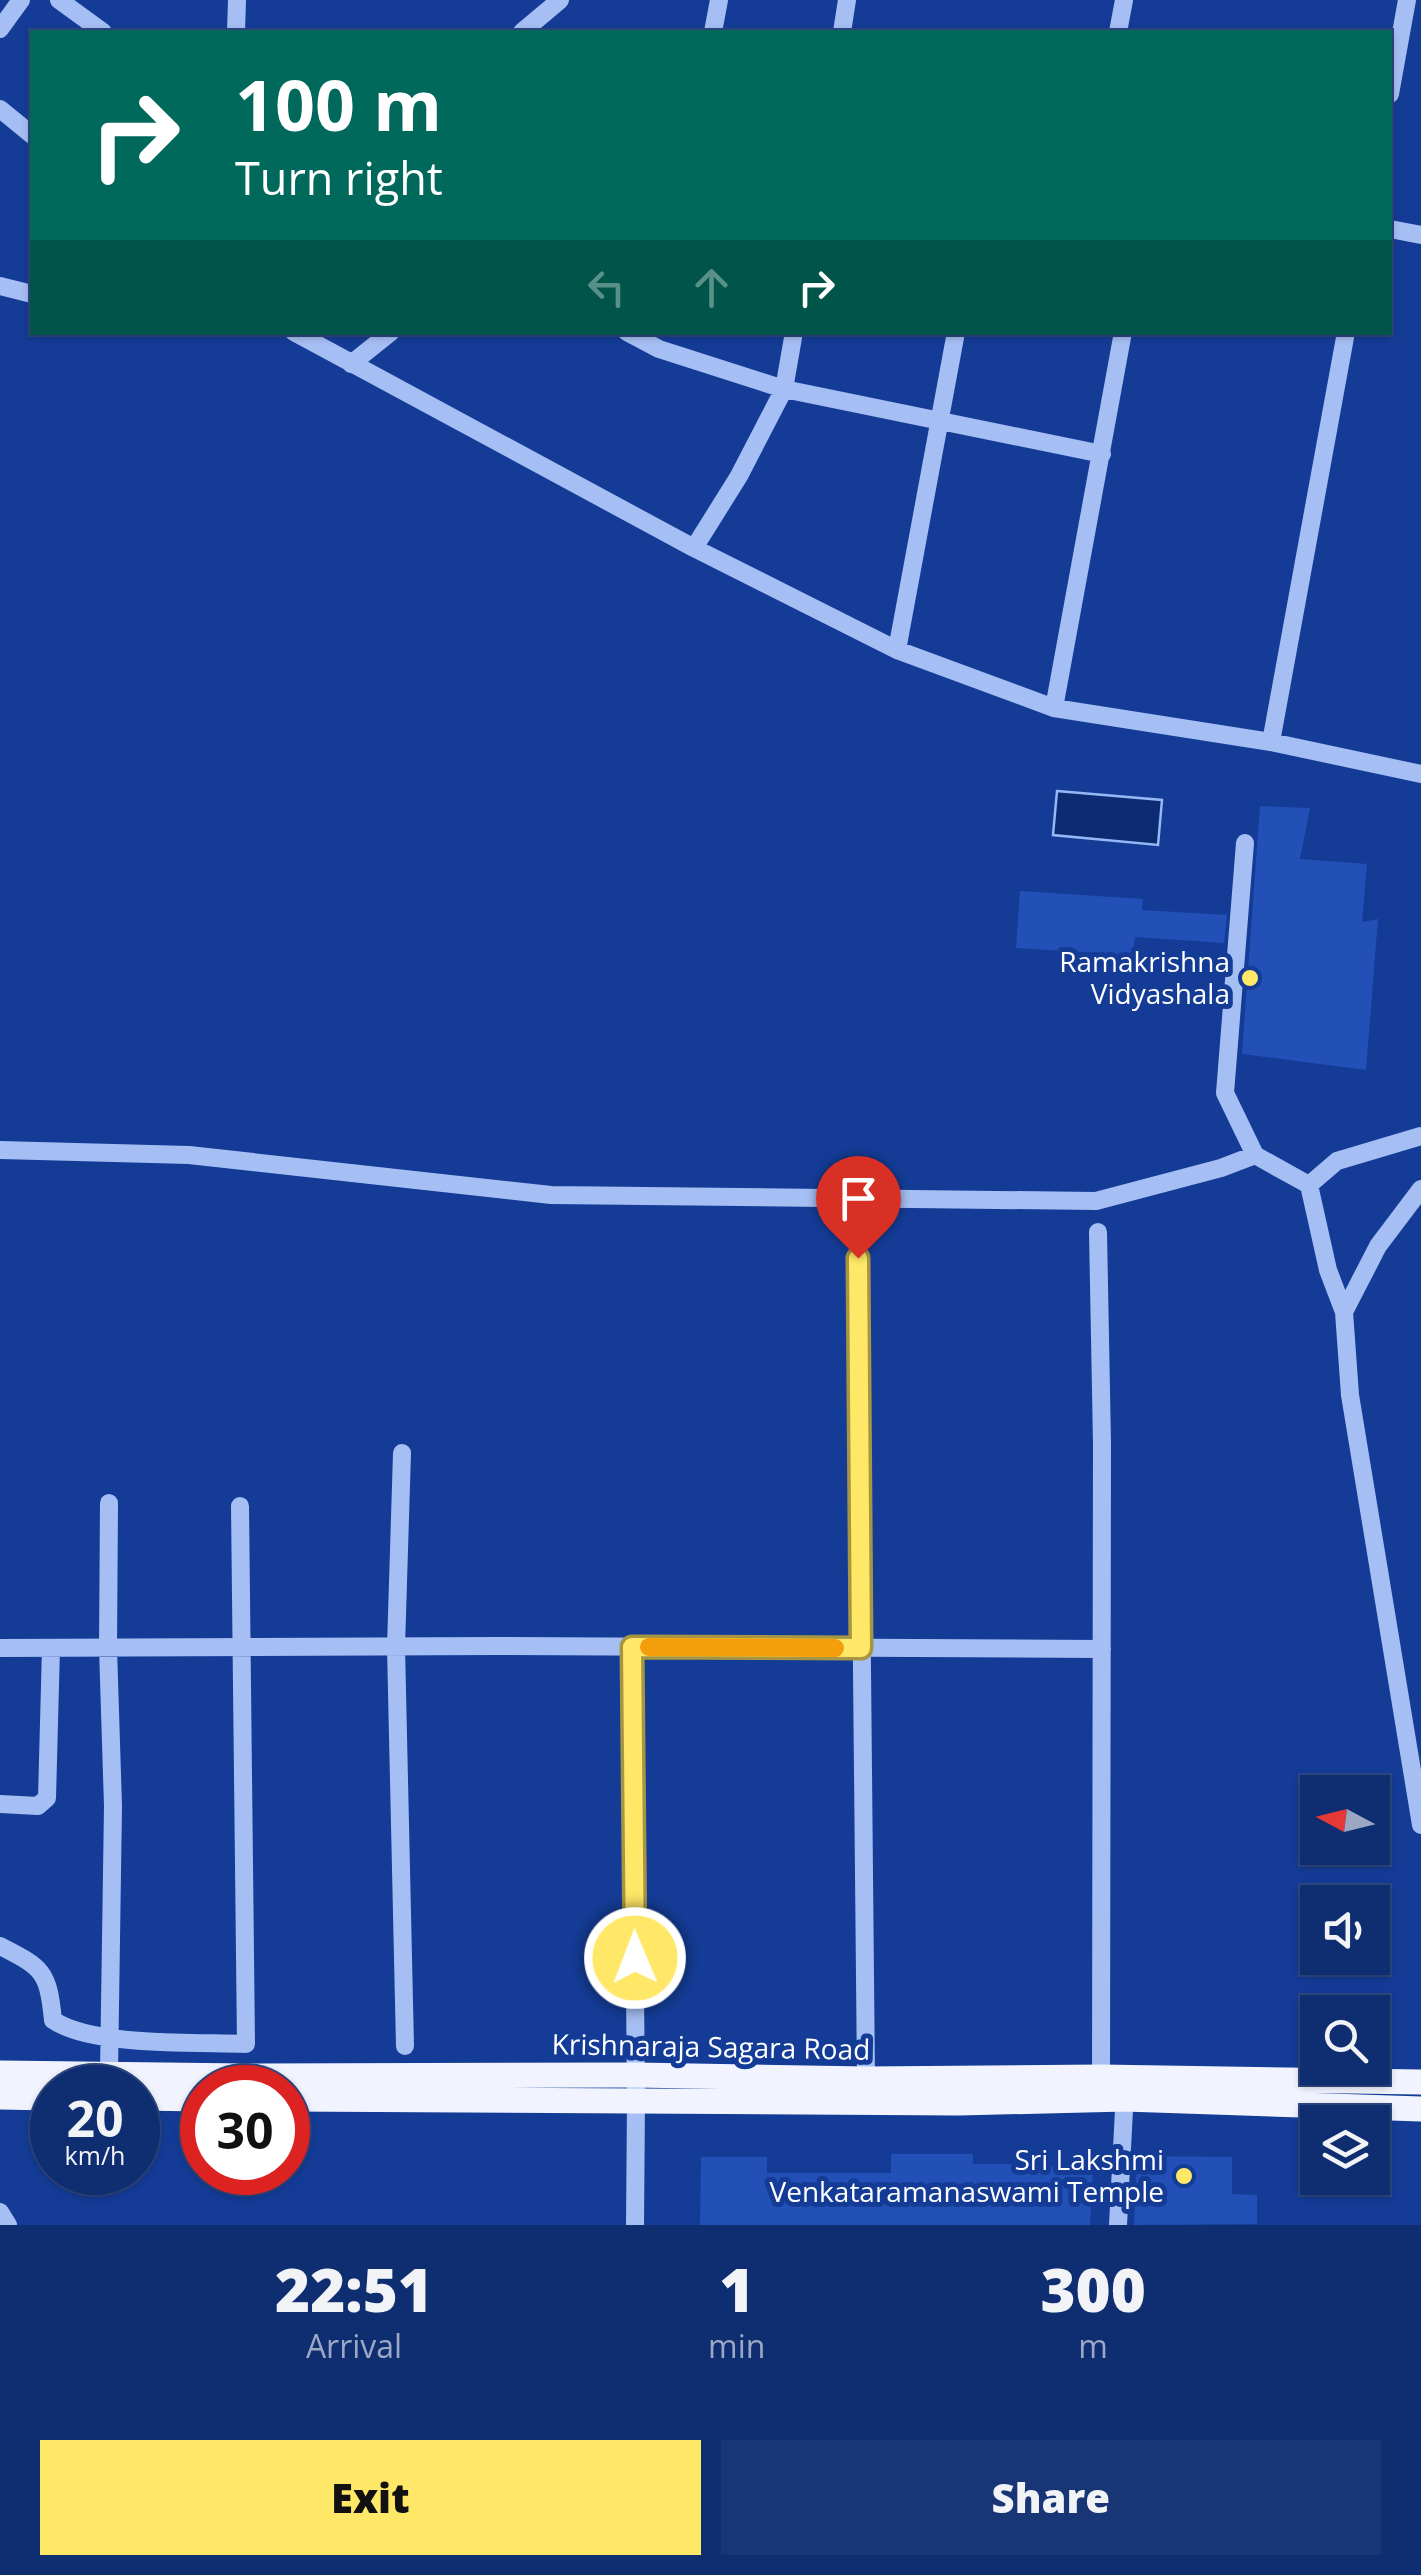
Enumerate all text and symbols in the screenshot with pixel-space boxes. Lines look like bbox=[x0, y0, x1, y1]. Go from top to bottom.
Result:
text: 100 m bbox=[235, 56, 442, 152]
icon: right bbox=[70, 70, 200, 200]
text: Turn right bbox=[235, 147, 443, 208]
icon: left bbox=[579, 260, 634, 315]
icon: ahead bbox=[684, 260, 739, 315]
icon: right bbox=[789, 260, 844, 315]
place label: Ramakrishna Vidyashala bbox=[1059, 942, 1230, 1012]
marker: Ramakrishna Vidyashala bbox=[1239, 967, 1261, 989]
pin bbox=[816, 1156, 901, 1259]
icon: arrive bbox=[831, 1171, 886, 1226]
north arrow bbox=[1300, 1775, 1390, 1865]
map controls bbox=[1300, 1775, 1390, 2195]
button: sound bbox=[1300, 1885, 1390, 1975]
position arrow bbox=[583, 1906, 687, 2010]
button: search bbox=[1300, 1995, 1390, 2085]
street label: Krishnaraja Sagara Road bbox=[551, 2024, 871, 2068]
speed limit sign: 30 bbox=[180, 2065, 310, 2195]
text: 20 bbox=[66, 2084, 124, 2152]
button: layers bbox=[1300, 2105, 1390, 2195]
text: km/h bbox=[65, 2138, 125, 2172]
place label: Sri Lakshmi Venkataramanaswami Temple bbox=[770, 2140, 1164, 2210]
marker: Sri Lakshmi Venkataramanaswami Temple bbox=[1173, 2165, 1195, 2187]
text: 22:51 bbox=[275, 2248, 433, 2330]
text: 1 bbox=[719, 2248, 754, 2330]
text: 300 bbox=[1040, 2248, 1146, 2330]
text: Arrival bbox=[306, 2324, 402, 2367]
text: min bbox=[708, 2324, 765, 2367]
text: m bbox=[1078, 2324, 1108, 2367]
button: Exit bbox=[40, 2440, 701, 2555]
button: Share bbox=[721, 2440, 1381, 2555]

